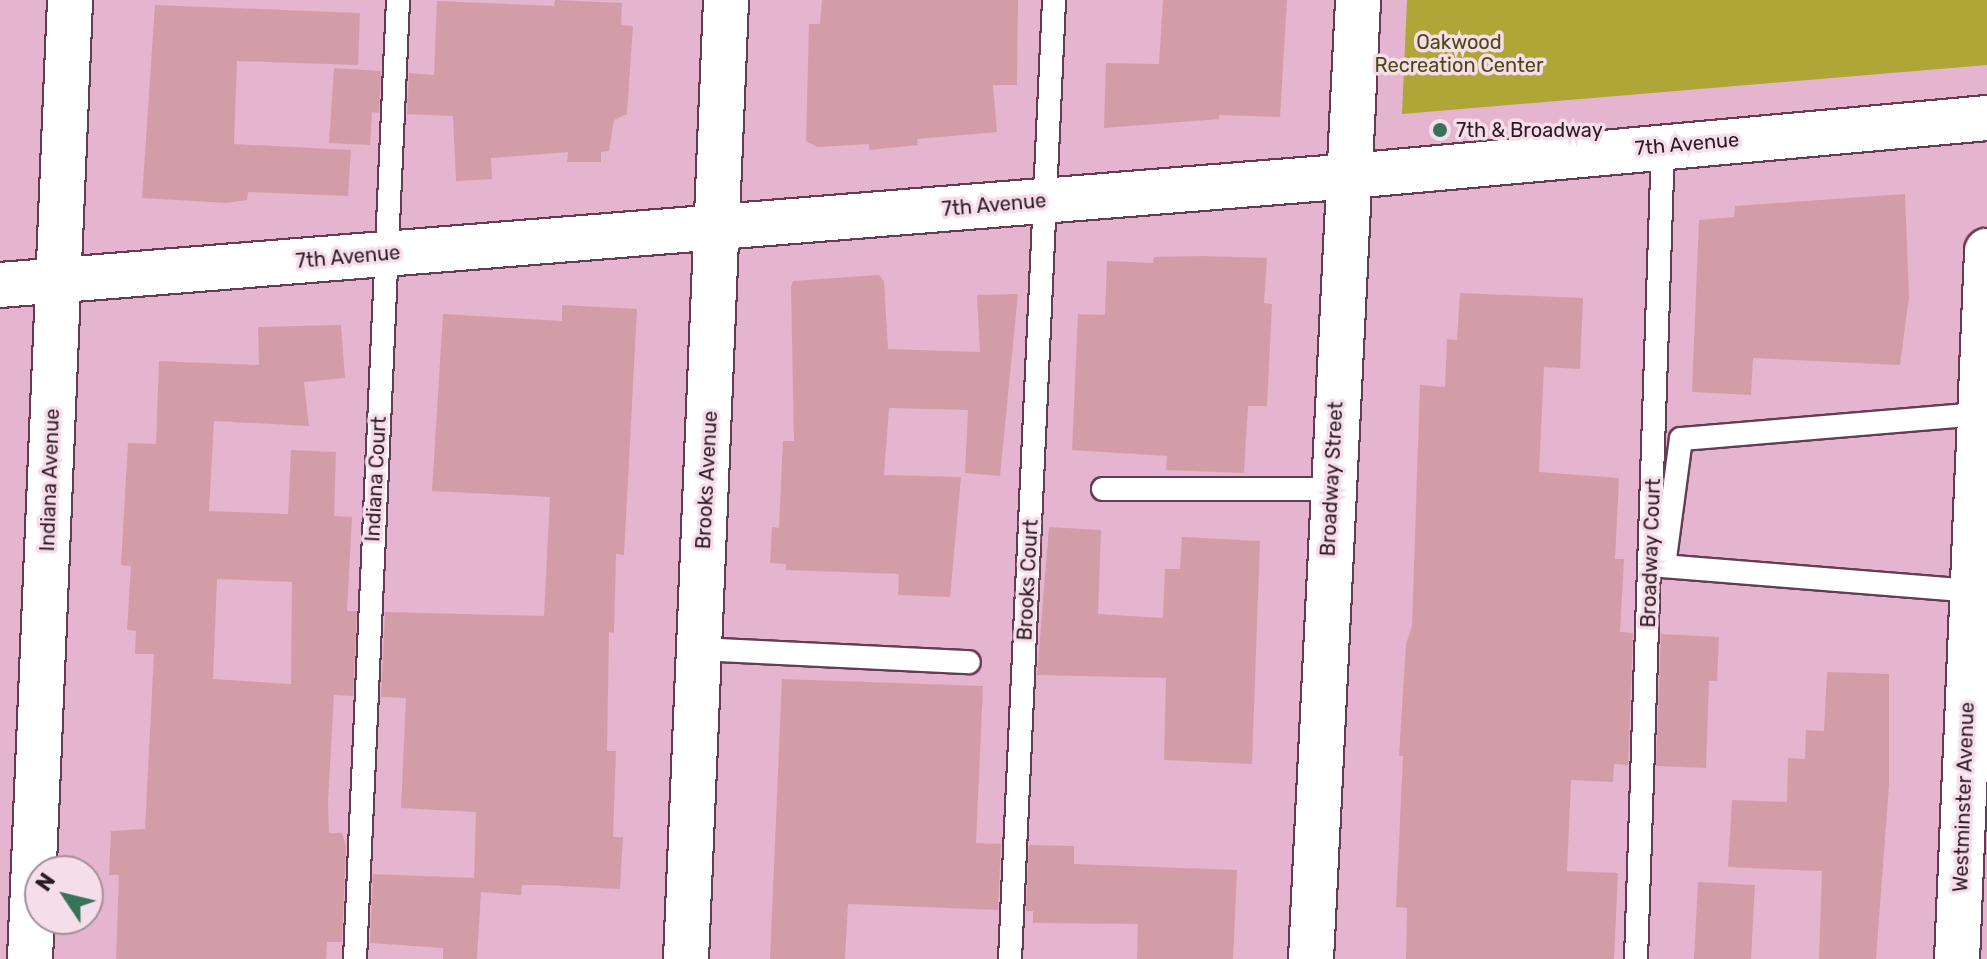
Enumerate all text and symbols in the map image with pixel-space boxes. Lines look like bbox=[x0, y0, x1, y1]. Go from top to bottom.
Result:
park label: Oakwood Recreation Center bbox=[1374, 31, 1544, 78]
place label: 7th & Broadway bbox=[1456, 118, 1603, 142]
marker: 7th & Broadway bbox=[1431, 121, 1449, 139]
street label: 7th Avenue bbox=[1634, 127, 1740, 161]
street label: 7th Avenue bbox=[941, 188, 1047, 222]
street label: 7th Avenue bbox=[295, 240, 401, 274]
street label: Broadway Street bbox=[1316, 401, 1348, 557]
street label: Indiana Avenue bbox=[36, 408, 64, 552]
street label: Brooks Avenue bbox=[691, 410, 723, 550]
street label: Indiana Court bbox=[361, 416, 391, 542]
street label: Broadway Court bbox=[1636, 478, 1666, 628]
street label: Brooks Court bbox=[1013, 519, 1043, 641]
street label: Westminster Avenue bbox=[1949, 701, 1979, 893]
north arrow bbox=[24, 855, 104, 935]
text: N bbox=[30, 868, 61, 896]

